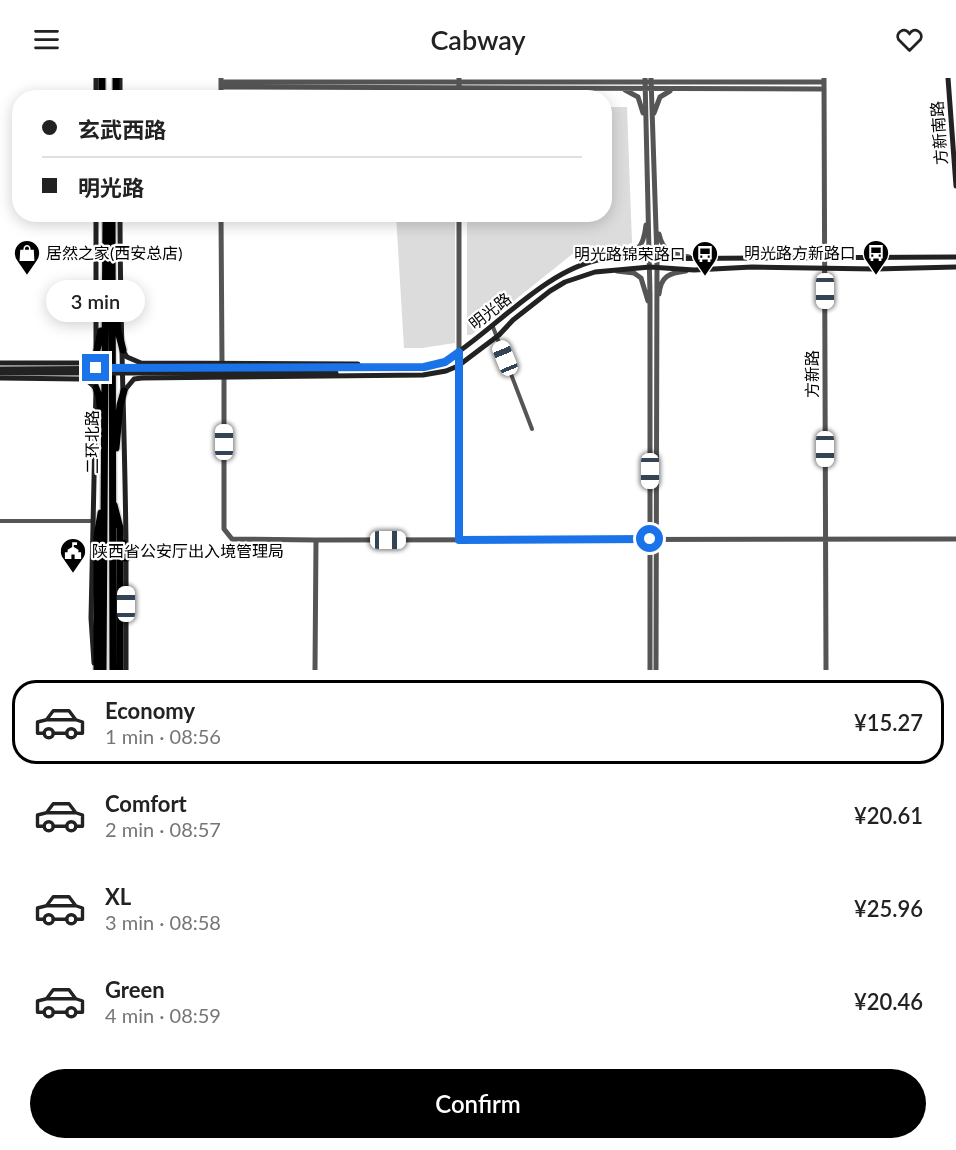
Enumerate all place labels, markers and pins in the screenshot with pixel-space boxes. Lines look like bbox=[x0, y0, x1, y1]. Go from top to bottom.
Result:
shop icon: 居然之家(西安总店) bbox=[12, 238, 42, 276]
bus stop icon: 明光路方新路口 bbox=[861, 238, 891, 276]
bus stop icon: 明光路锦荣路口 bbox=[690, 239, 720, 277]
place label: 居然之家(西安总店) bbox=[46, 243, 183, 262]
place label: 明光路方新路口 bbox=[744, 243, 856, 262]
place label: 明光路锦荣路口 bbox=[574, 244, 686, 263]
public building icon: 陕西省公安厅出入境管理局 bbox=[58, 536, 88, 574]
place label: 陕西省公安厅出入境管理局 bbox=[92, 541, 284, 560]

